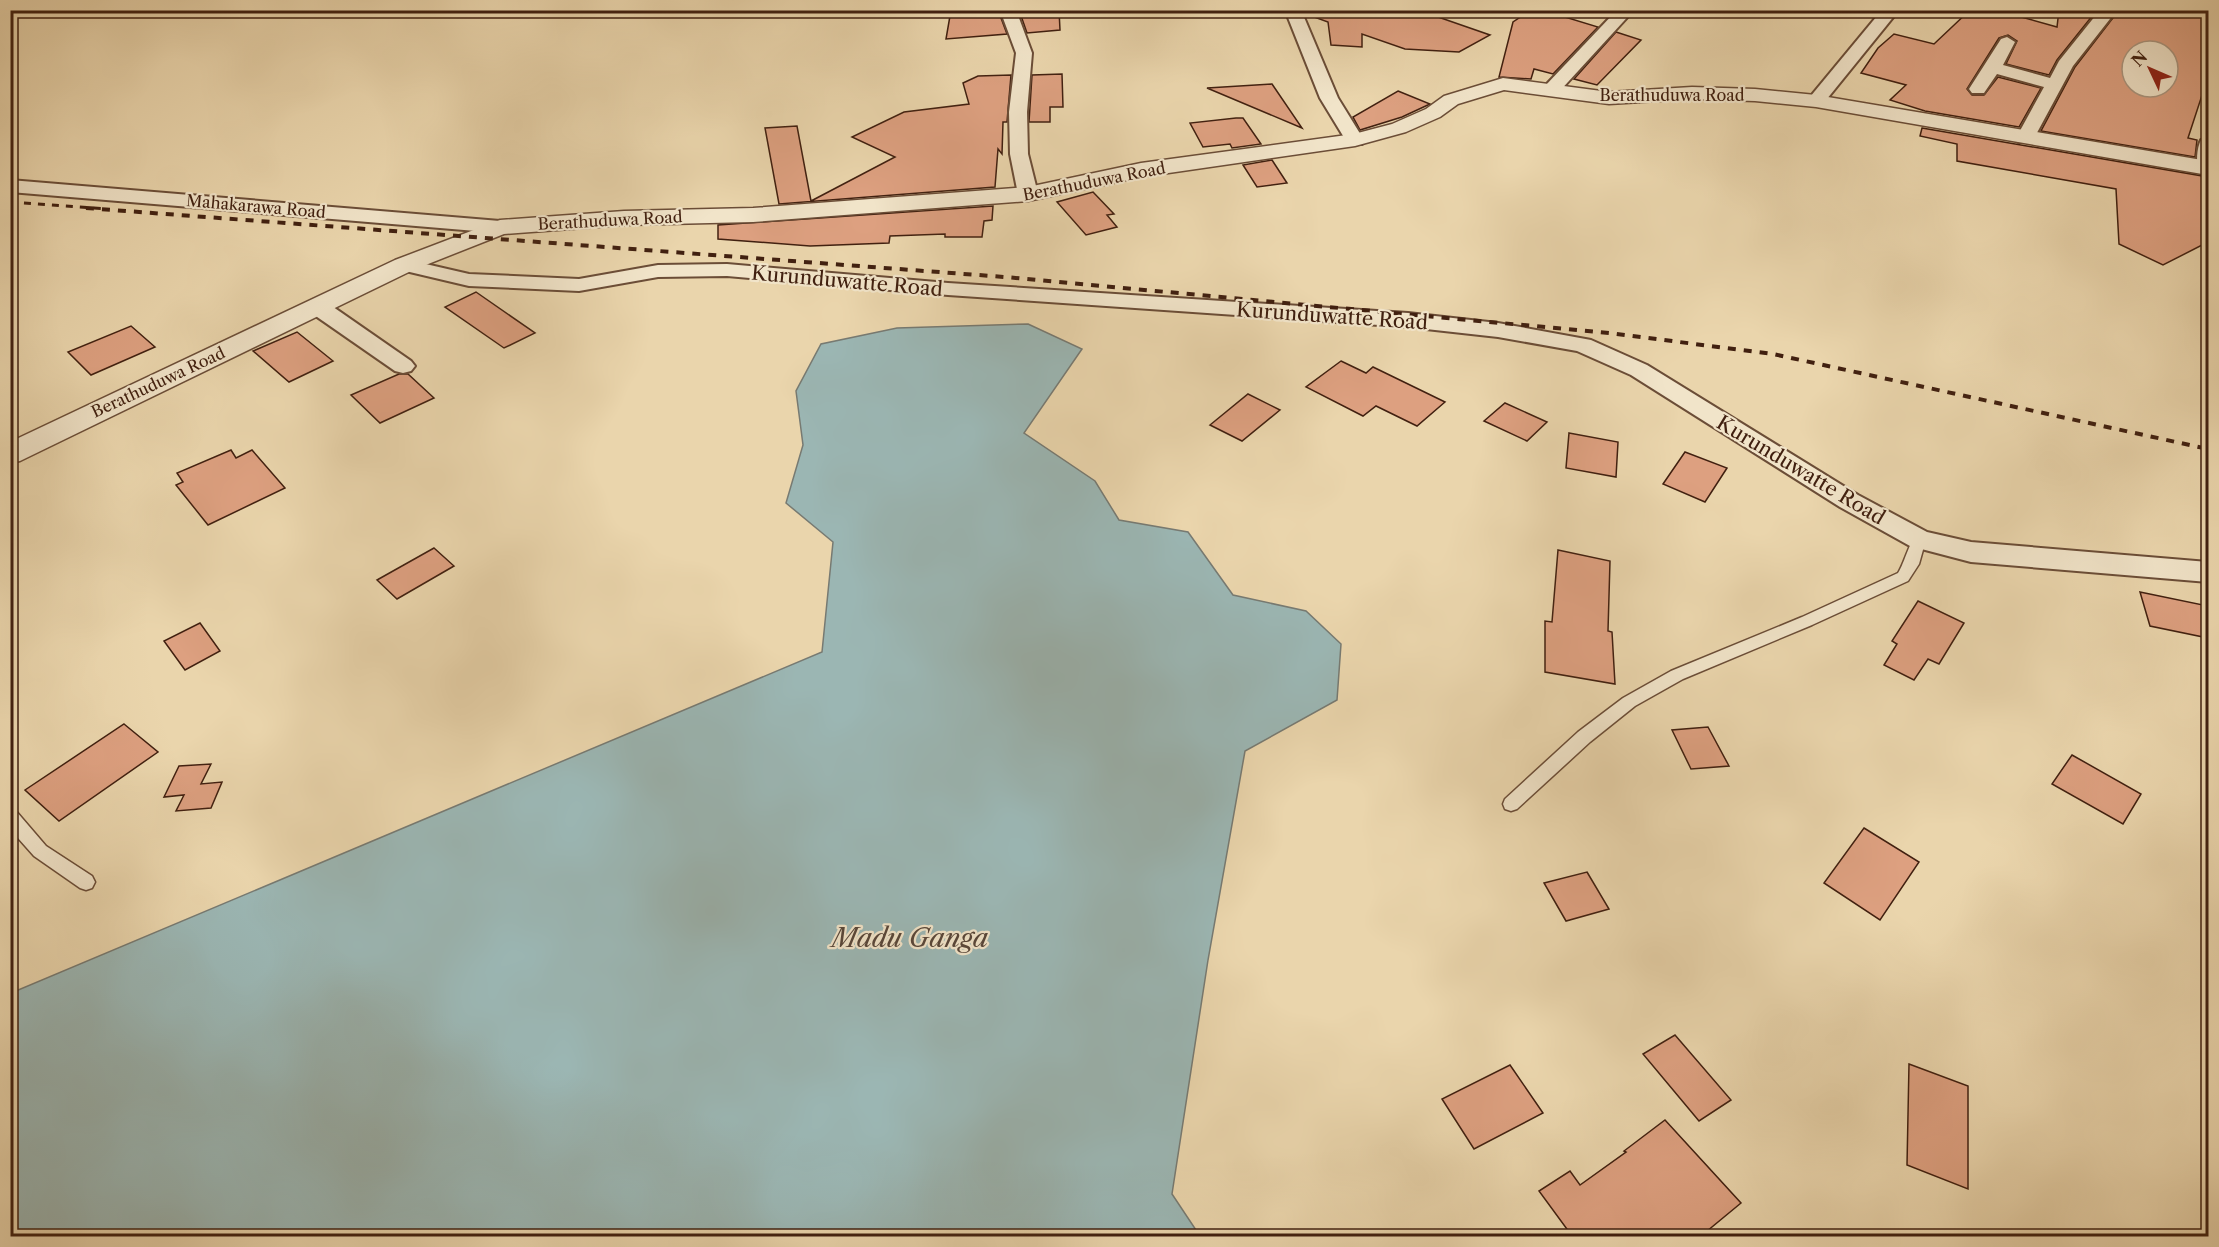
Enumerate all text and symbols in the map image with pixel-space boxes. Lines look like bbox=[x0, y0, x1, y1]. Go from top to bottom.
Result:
north arrow bbox=[2120, 39, 2180, 99]
text: N bbox=[2127, 47, 2151, 71]
street label: Berathuduwa Road bbox=[1599, 85, 1745, 105]
street label: Berathuduwa Road bbox=[1021, 157, 1167, 205]
street label: Mahakarawa Road bbox=[185, 190, 327, 222]
street label: Berathuduwa Road bbox=[537, 206, 683, 234]
street label: Kurunduwatte Road bbox=[750, 261, 944, 301]
street label: Kurunduwatte Road bbox=[1235, 297, 1429, 335]
street label: Berathuduwa Road bbox=[88, 342, 228, 422]
street label: Kurunduwatte Road bbox=[1713, 410, 1889, 530]
water label: Madu Ganga bbox=[829, 922, 989, 954]

